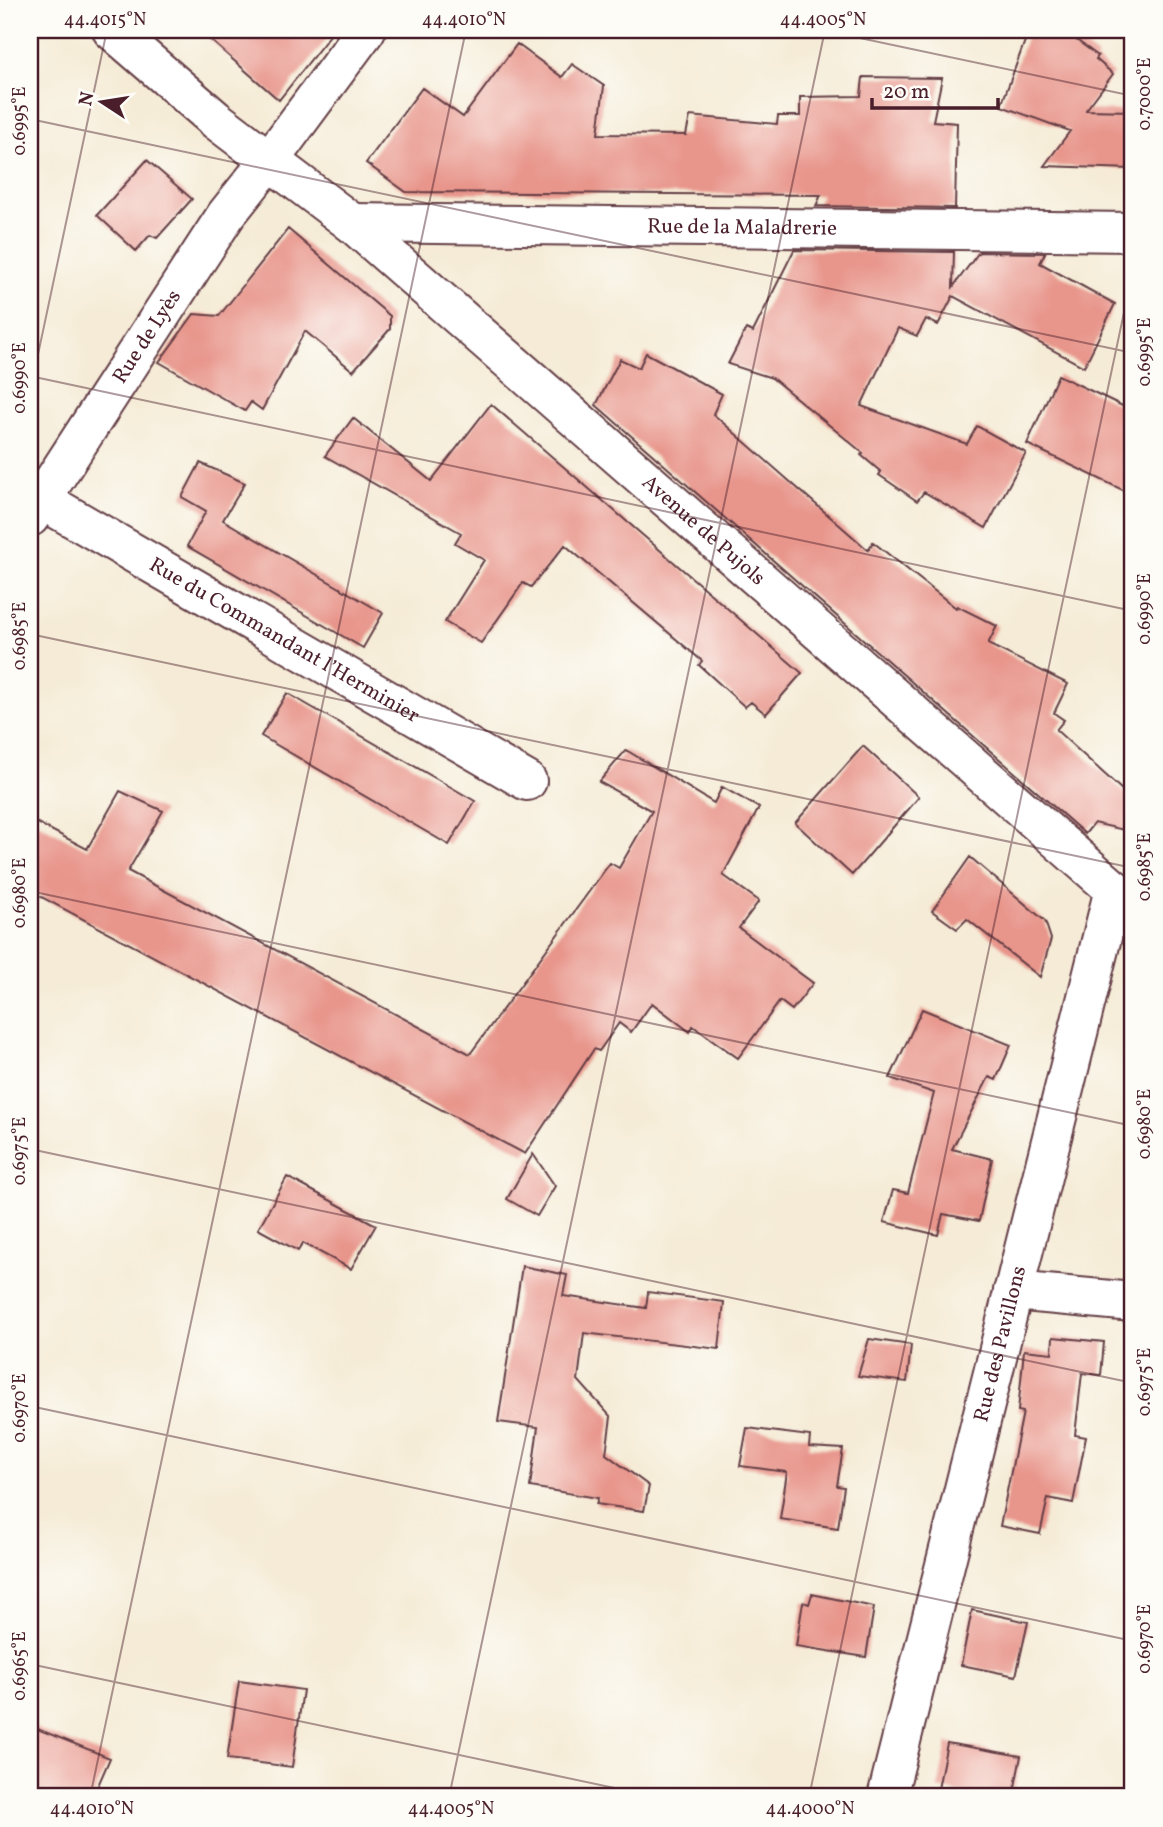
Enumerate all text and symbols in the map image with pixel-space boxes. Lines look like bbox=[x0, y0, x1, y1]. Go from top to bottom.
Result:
text: 44.4015°N bbox=[64, 8, 146, 33]
text: 44.4010°N bbox=[422, 8, 506, 33]
text: 44.4005°N bbox=[780, 8, 866, 33]
text: 0.7000°E bbox=[1133, 57, 1158, 131]
north arrow bbox=[66, 66, 136, 136]
scale bar bbox=[872, 66, 998, 110]
text: 20 m bbox=[883, 78, 929, 107]
text: 0.6995°E bbox=[8, 86, 33, 156]
text: N bbox=[73, 89, 102, 108]
street label: Rue de la Maladrerie bbox=[647, 212, 837, 243]
street label: Rue de Lyès bbox=[106, 284, 188, 389]
text: 0.6995°E bbox=[1133, 317, 1158, 387]
text: 0.6990°E bbox=[8, 342, 33, 414]
street label: Avenue de Pujols bbox=[635, 468, 771, 592]
street label: Rue du Commandant l’Herminier bbox=[144, 551, 425, 730]
text: 0.6990°E bbox=[1133, 573, 1158, 645]
text: 0.6985°E bbox=[8, 601, 33, 670]
text: 0.6985°E bbox=[1133, 832, 1158, 901]
text: 0.6980°E bbox=[8, 857, 33, 928]
text: 0.6980°E bbox=[1133, 1088, 1158, 1159]
text: 0.6975°E bbox=[8, 1117, 33, 1185]
street label: Rue des Pavillons bbox=[967, 1263, 1034, 1425]
text: 0.6975°E bbox=[1133, 1348, 1158, 1416]
text: 0.6970°E bbox=[8, 1373, 33, 1443]
text: 0.6970°E bbox=[1133, 1604, 1158, 1674]
text: 0.6965°E bbox=[8, 1631, 33, 1701]
text: 44.4010°N bbox=[50, 1797, 134, 1822]
text: 44.4005°N bbox=[408, 1797, 494, 1822]
text: 44.4000°N bbox=[765, 1797, 855, 1822]

